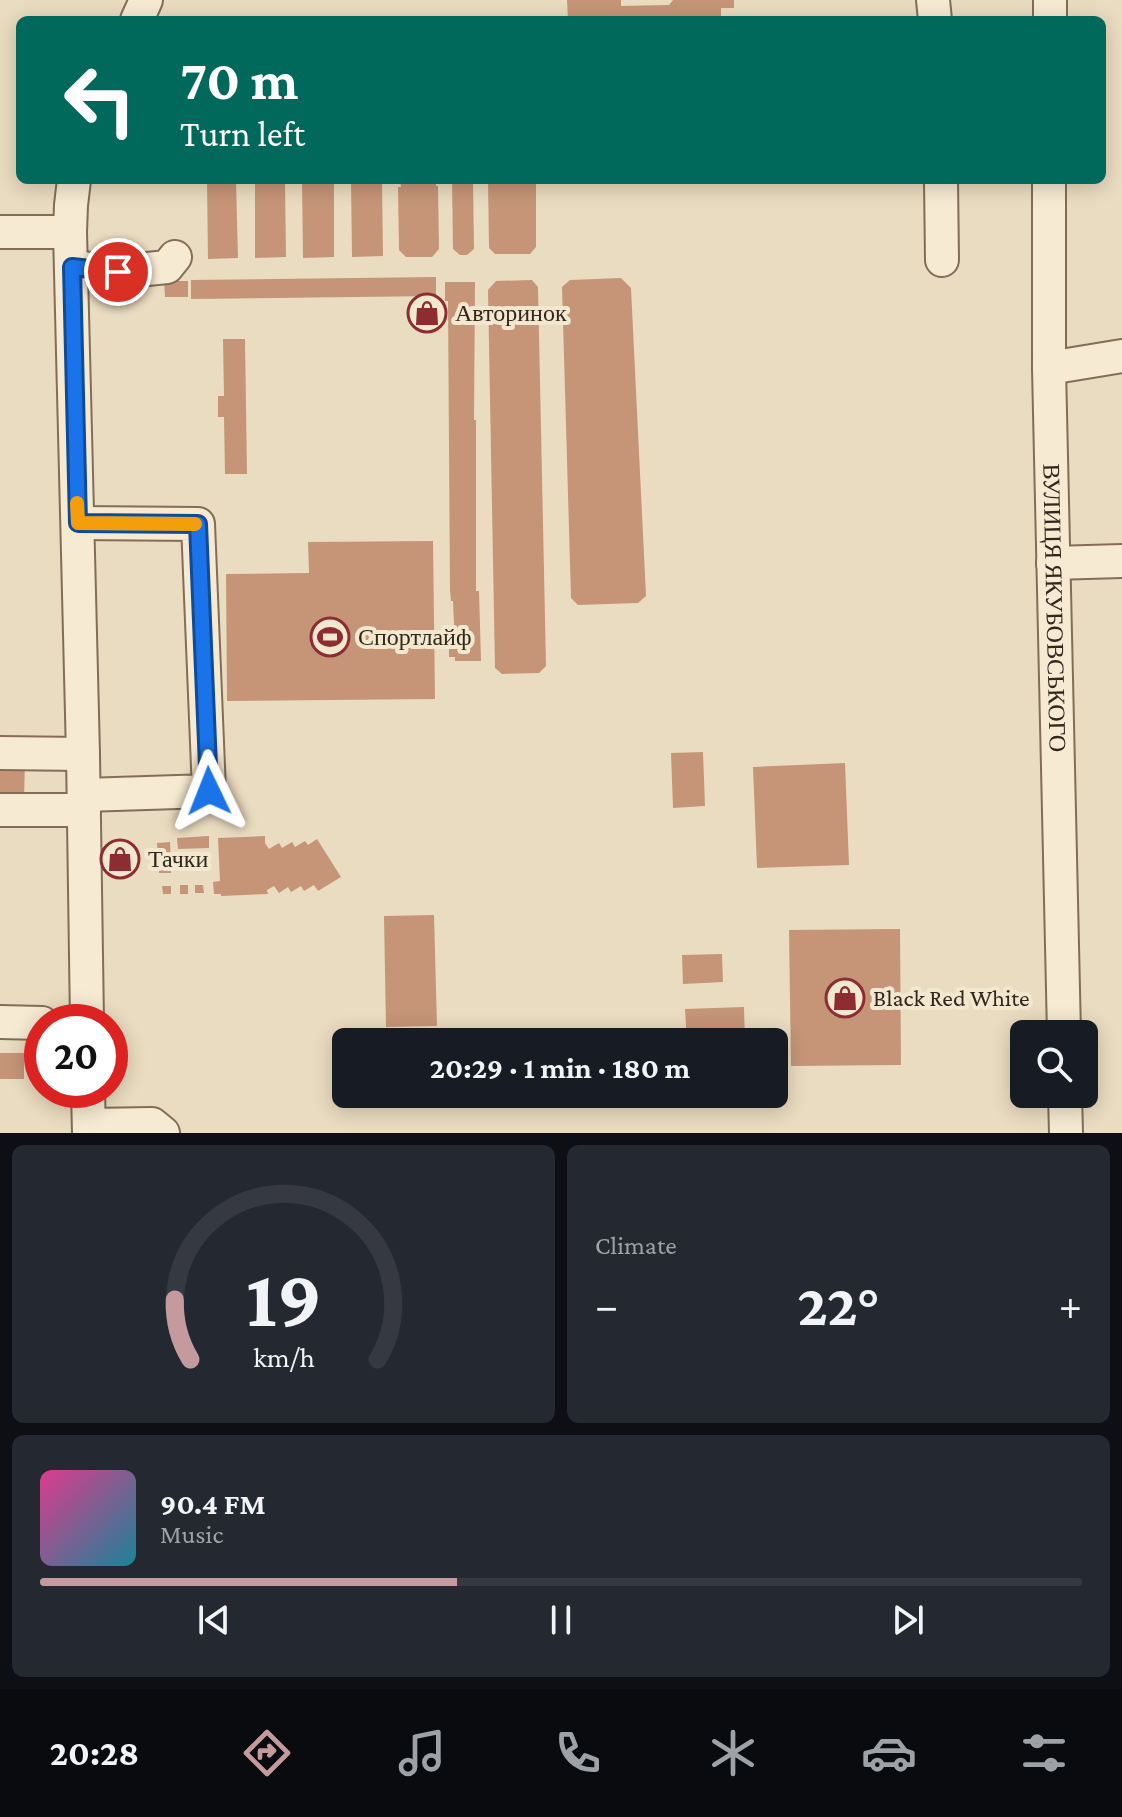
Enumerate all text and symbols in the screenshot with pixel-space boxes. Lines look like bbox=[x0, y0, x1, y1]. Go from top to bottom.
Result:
icon: left bbox=[48, 48, 152, 152]
text: 70 m bbox=[180, 49, 299, 111]
text: Turn left bbox=[180, 114, 305, 154]
pin bbox=[84, 238, 152, 306]
icon: arrive bbox=[96, 250, 140, 294]
shop icon: Авторинок bbox=[406, 292, 448, 334]
place label: Авторинок bbox=[455, 299, 567, 326]
street label: ВУЛИЦЯ ЯКУБОВСЬКОГО bbox=[1038, 463, 1072, 752]
sports icon: Спортлайф bbox=[309, 616, 351, 658]
place label: Спортлайф bbox=[358, 623, 471, 650]
position arrow bbox=[167, 749, 251, 833]
shop icon: Тачки bbox=[99, 838, 141, 880]
place label: Тачки bbox=[148, 845, 208, 872]
shop icon: Black Red White bbox=[824, 977, 866, 1019]
place label: Black Red White bbox=[873, 984, 1030, 1011]
speed limit sign: 20 bbox=[24, 1004, 128, 1108]
map controls bbox=[1010, 1020, 1098, 1108]
button: search bbox=[1010, 1020, 1098, 1108]
text: 20:29 · 1 min · 180 m bbox=[430, 1051, 690, 1084]
text: Climate bbox=[595, 1231, 677, 1260]
text: 19 bbox=[245, 1251, 322, 1344]
text: 22° bbox=[797, 1271, 880, 1338]
text: − bbox=[595, 1281, 618, 1329]
text: + bbox=[1059, 1281, 1082, 1329]
text: km/h bbox=[253, 1341, 314, 1373]
text: 90.4 FM bbox=[160, 1487, 266, 1520]
text: Music bbox=[160, 1520, 223, 1549]
icon: previous bbox=[192, 1598, 236, 1642]
icon: pause bbox=[539, 1598, 583, 1642]
icon: next bbox=[886, 1598, 930, 1642]
icon: directions bbox=[239, 1725, 295, 1781]
icon: music bbox=[394, 1725, 450, 1781]
icon: phone bbox=[550, 1725, 606, 1781]
icon: climate bbox=[705, 1725, 761, 1781]
icon: car bbox=[861, 1725, 917, 1781]
icon: filters bbox=[1016, 1725, 1072, 1781]
text: 20:28 bbox=[50, 1733, 139, 1773]

